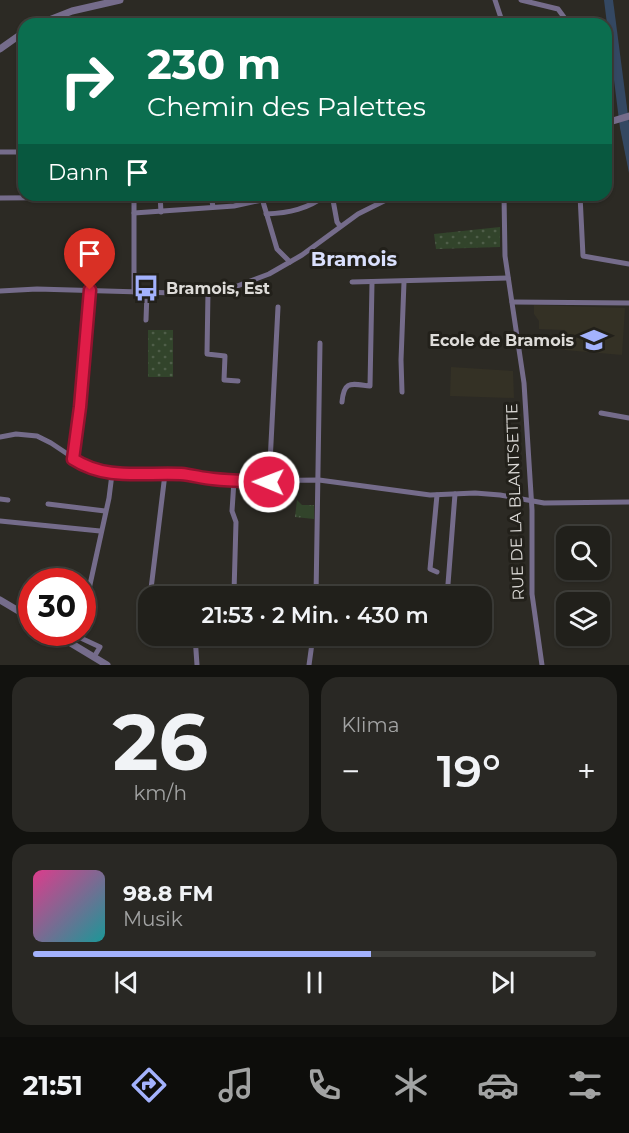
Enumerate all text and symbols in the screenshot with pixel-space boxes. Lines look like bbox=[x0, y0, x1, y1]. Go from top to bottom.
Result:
text: 230 m bbox=[147, 38, 281, 90]
icon: right bbox=[48, 42, 126, 120]
text: Chemin des Palettes bbox=[147, 90, 426, 123]
icon: arrive bbox=[121, 156, 154, 189]
text: Dann bbox=[48, 159, 109, 186]
pin bbox=[64, 228, 115, 290]
icon: arrive bbox=[73, 237, 106, 270]
district label: Bramois bbox=[311, 247, 398, 271]
bus stop icon: Bramois, Est bbox=[131, 273, 161, 303]
place label: Bramois, Est bbox=[166, 279, 270, 298]
school or university icon: Ecole de Bramois bbox=[579, 325, 609, 355]
place label: Ecole de Bramois bbox=[429, 331, 574, 350]
street label: RUE DE LA BLANTSETTE bbox=[502, 403, 528, 601]
position arrow bbox=[237, 450, 301, 514]
map controls bbox=[556, 526, 610, 646]
button: search bbox=[556, 526, 610, 580]
speed limit sign: 30 bbox=[18, 568, 96, 646]
button: layers bbox=[556, 592, 610, 646]
text: 21:53 · 2 Min. · 430 m bbox=[201, 602, 429, 629]
text: 26 bbox=[112, 694, 208, 790]
text: Klima bbox=[342, 713, 400, 737]
text: 19° bbox=[437, 743, 501, 798]
text: − bbox=[342, 751, 360, 791]
text: + bbox=[577, 751, 596, 791]
text: km/h bbox=[134, 781, 187, 805]
text: 98.8 FM bbox=[123, 880, 214, 907]
text: Musik bbox=[123, 907, 183, 931]
icon: previous bbox=[110, 966, 143, 999]
icon: pause bbox=[298, 966, 331, 999]
icon: next bbox=[486, 966, 519, 999]
icon: directions bbox=[128, 1064, 170, 1106]
icon: music bbox=[215, 1064, 257, 1106]
icon: phone bbox=[303, 1064, 345, 1106]
icon: climate bbox=[390, 1064, 432, 1106]
icon: car bbox=[477, 1064, 519, 1106]
icon: filters bbox=[564, 1064, 606, 1106]
text: 21:51 bbox=[23, 1069, 83, 1102]

